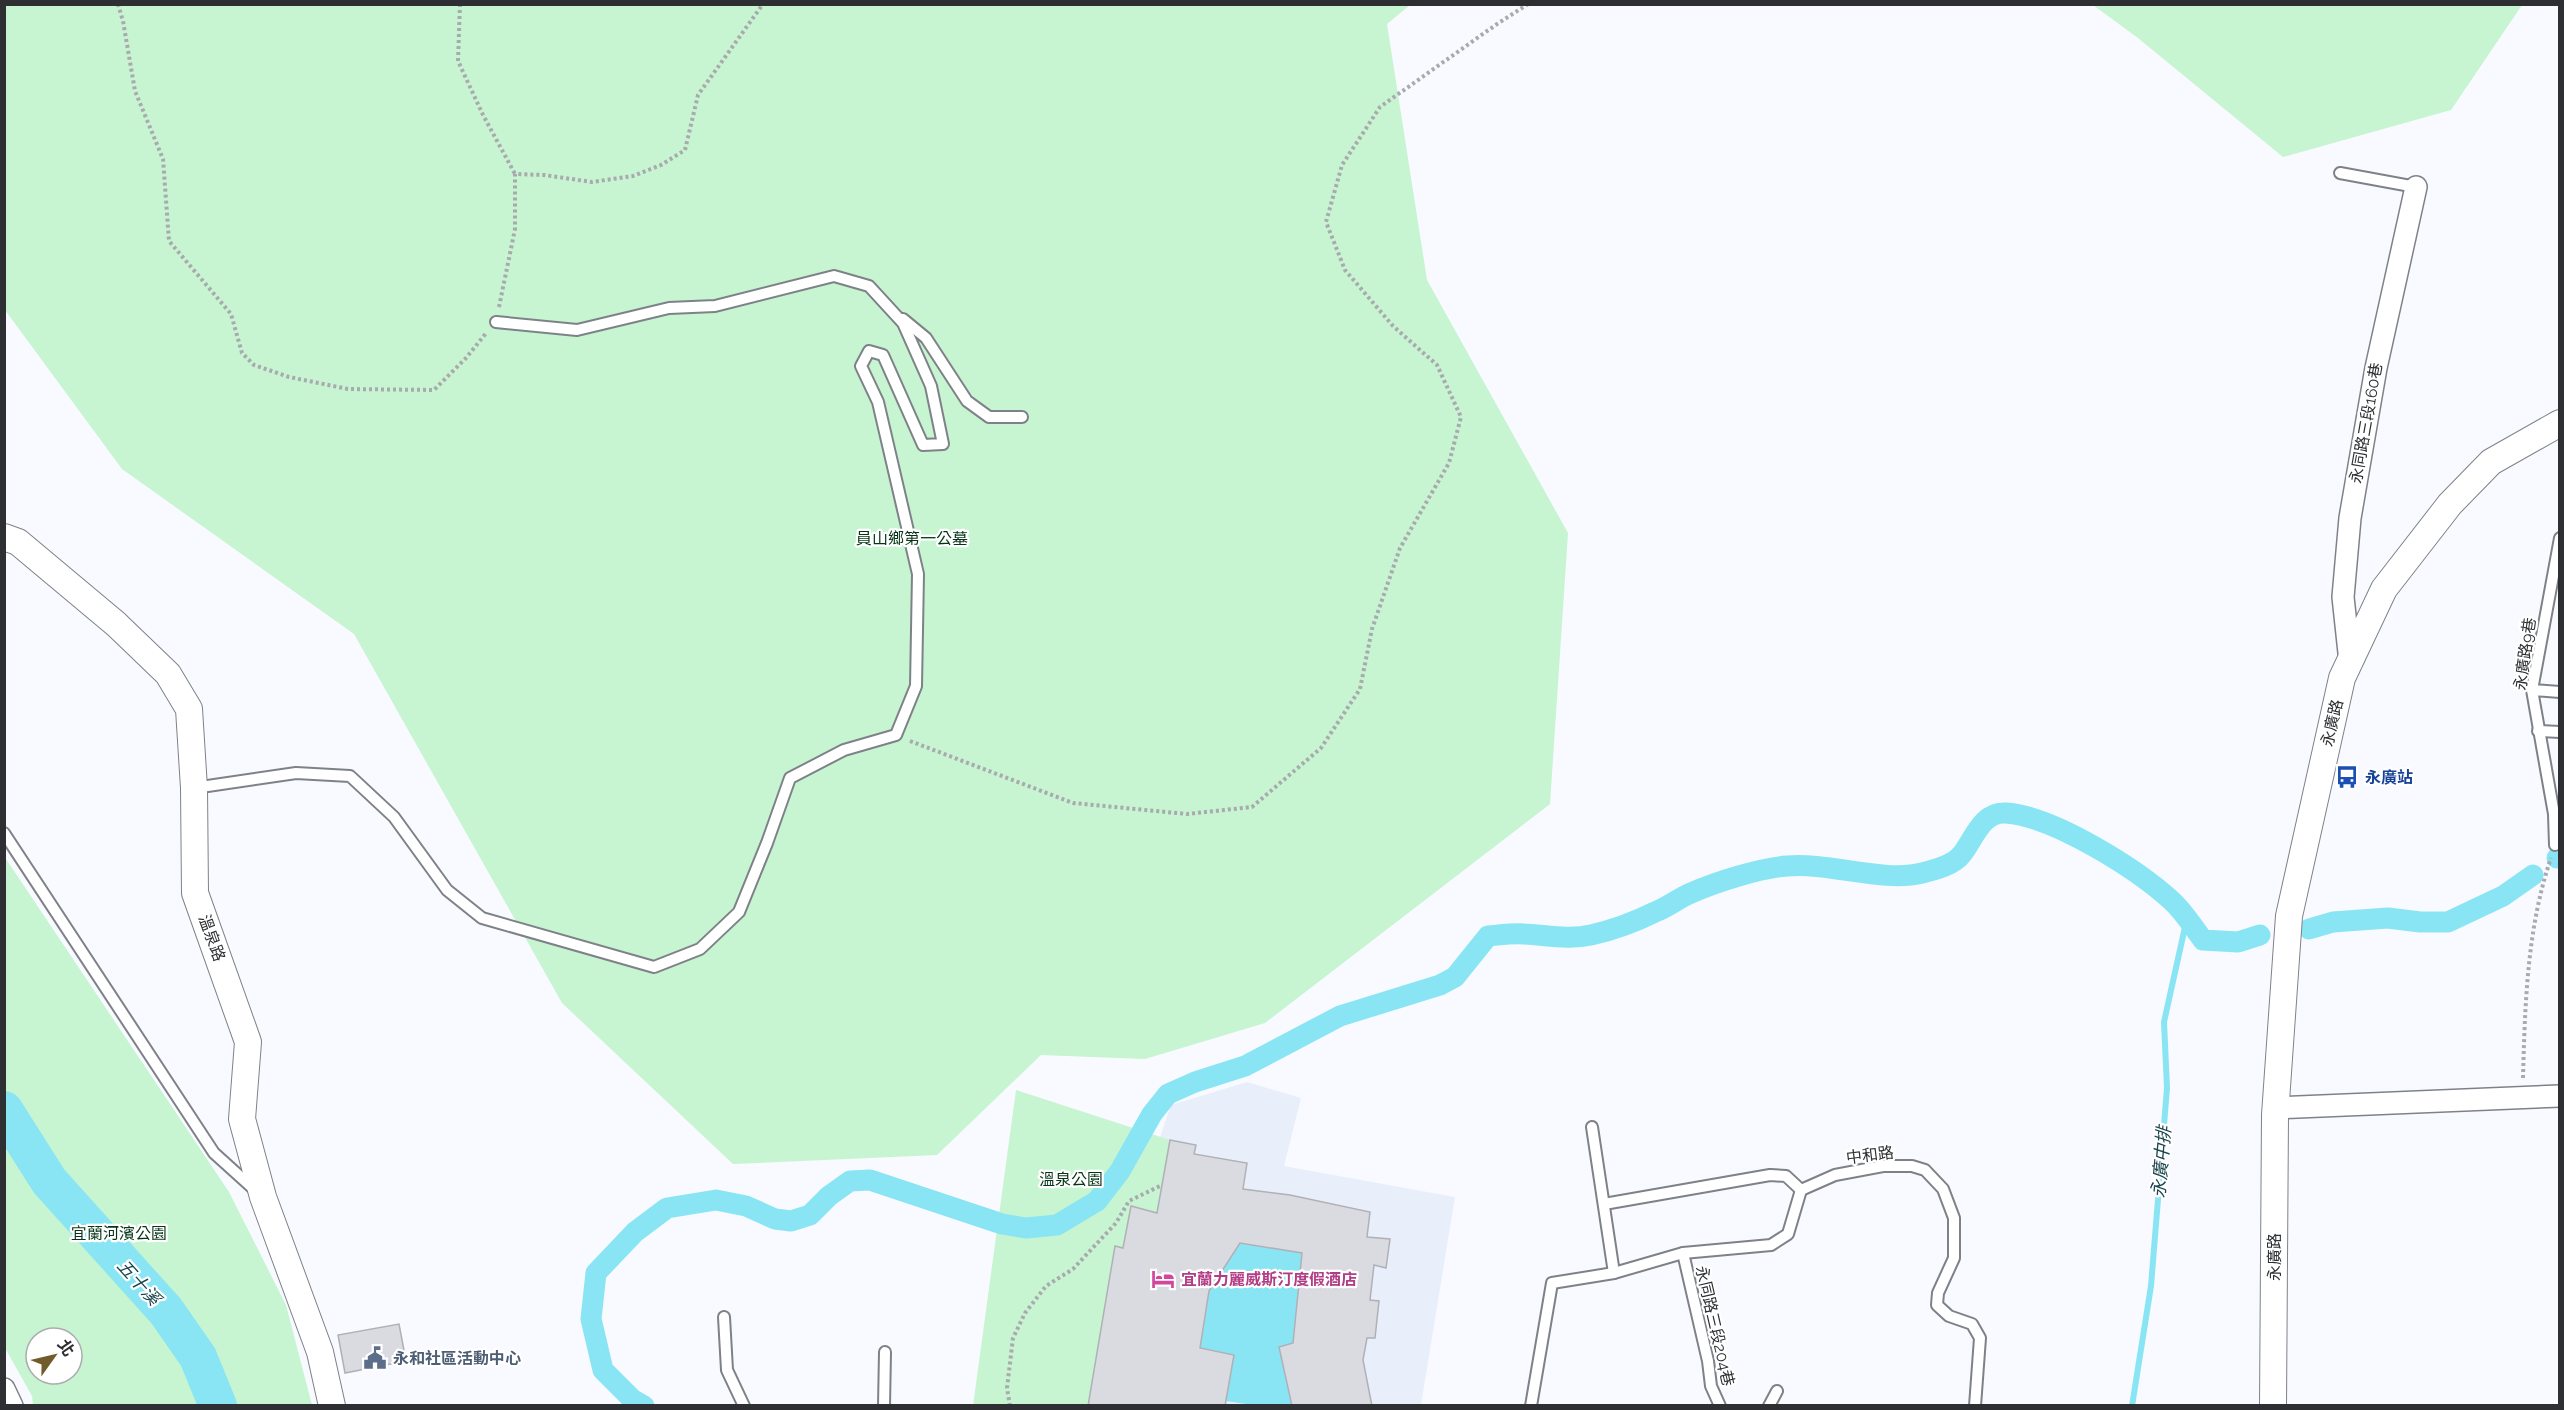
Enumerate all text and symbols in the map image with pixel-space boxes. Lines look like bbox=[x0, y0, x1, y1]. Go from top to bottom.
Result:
street label: 永同路三段160巷 bbox=[2346, 361, 2386, 485]
park label: 員山鄉第一公墓 bbox=[856, 529, 968, 548]
street label: 永廣路9巷 bbox=[2510, 616, 2540, 692]
street label: 永廣路 bbox=[2317, 697, 2347, 749]
bus stop icon: 永廣站 bbox=[2334, 764, 2360, 790]
place label: 永廣站 bbox=[2365, 768, 2413, 787]
street label: 溫泉路 bbox=[195, 912, 229, 964]
water label: 永廣中排 bbox=[2147, 1123, 2175, 1199]
street label: 中和路 bbox=[1845, 1143, 1895, 1167]
park label: 溫泉公園 bbox=[1039, 1170, 1103, 1189]
park label: 宜蘭河濱公園 bbox=[71, 1224, 167, 1243]
street label: 永廣路 bbox=[2265, 1233, 2284, 1281]
water label: 五十溪 bbox=[113, 1255, 167, 1311]
street label: 永同路三段204巷 bbox=[1692, 1264, 1738, 1388]
hotel icon: 宜蘭力麗威斯汀度假酒店 bbox=[1150, 1266, 1176, 1292]
place label: 宜蘭力麗威斯汀度假酒店 bbox=[1181, 1270, 1357, 1289]
north arrow bbox=[24, 1326, 84, 1386]
text: 北 bbox=[54, 1336, 78, 1360]
public building icon: 永和社區活動中心 bbox=[362, 1345, 388, 1371]
place label: 永和社區活動中心 bbox=[393, 1349, 521, 1368]

